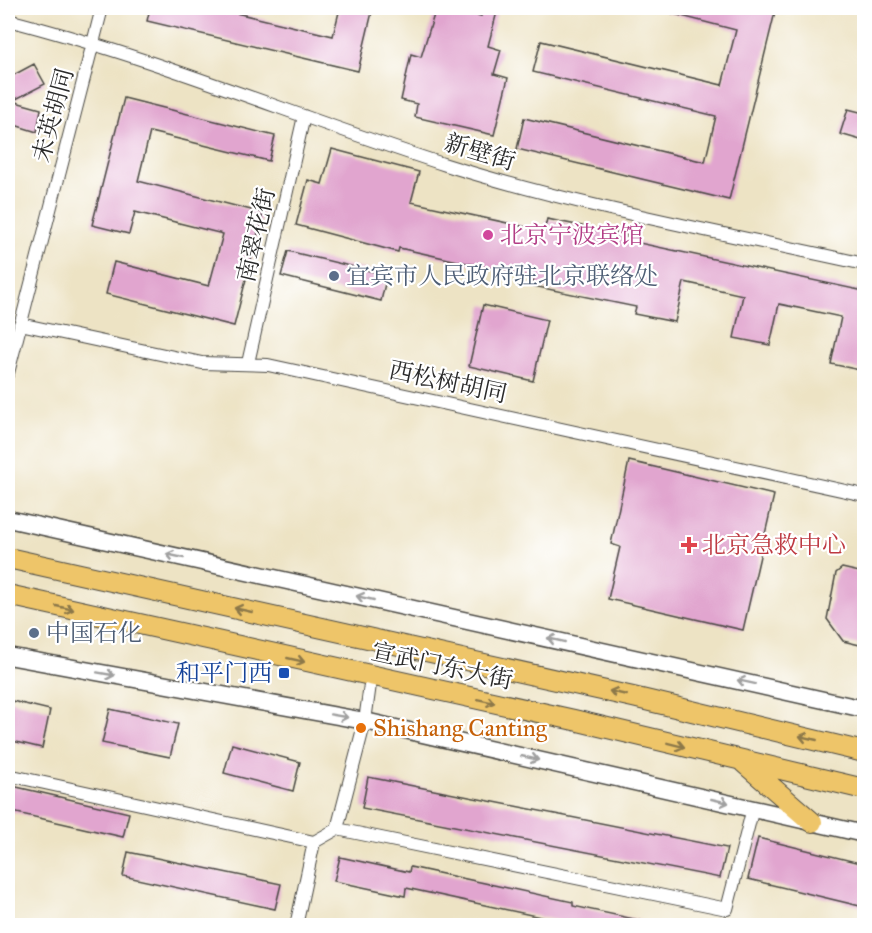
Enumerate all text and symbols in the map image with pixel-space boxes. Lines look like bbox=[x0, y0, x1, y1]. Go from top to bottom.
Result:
street label: 未英胡同 bbox=[26, 65, 80, 165]
street label: 新壁街 bbox=[441, 127, 519, 177]
street label: 南翠花街 bbox=[231, 185, 281, 285]
place label: 北京宁波宾馆 bbox=[500, 220, 644, 250]
marker: 北京宁波宾馆 bbox=[481, 228, 495, 242]
place label: 宜宾市人民政府驻北京联络处 bbox=[346, 261, 658, 291]
marker: 宜宾市人民政府驻北京联络处 bbox=[327, 269, 341, 283]
street label: 西松树胡同 bbox=[386, 355, 510, 409]
place label: 北京急救中心 bbox=[702, 530, 846, 560]
marker: 北京急救中心 bbox=[680, 536, 698, 554]
one-way arrow bbox=[166, 549, 185, 561]
one-way arrow bbox=[356, 592, 375, 603]
one-way arrow bbox=[55, 602, 74, 614]
one-way arrow bbox=[234, 604, 253, 615]
place label: 中国石化 bbox=[46, 618, 142, 648]
marker: 中国石化 bbox=[27, 626, 41, 640]
one-way arrow bbox=[546, 634, 566, 645]
street label: 宣武门东大街 bbox=[368, 636, 516, 696]
one-way arrow bbox=[286, 654, 305, 666]
place label: 和平门西 bbox=[176, 658, 272, 688]
marker: 和平门西 bbox=[277, 666, 291, 680]
one-way arrow bbox=[96, 669, 116, 680]
one-way arrow bbox=[737, 676, 756, 688]
one-way arrow bbox=[609, 687, 628, 699]
one-way arrow bbox=[477, 696, 496, 708]
one-way arrow bbox=[329, 711, 349, 722]
place label: Shishang Canting bbox=[373, 713, 548, 743]
marker: Shishang Canting bbox=[354, 721, 368, 735]
one-way arrow bbox=[798, 732, 817, 744]
one-way arrow bbox=[666, 740, 685, 752]
one-way arrow bbox=[520, 753, 539, 765]
one-way arrow bbox=[710, 796, 729, 807]

